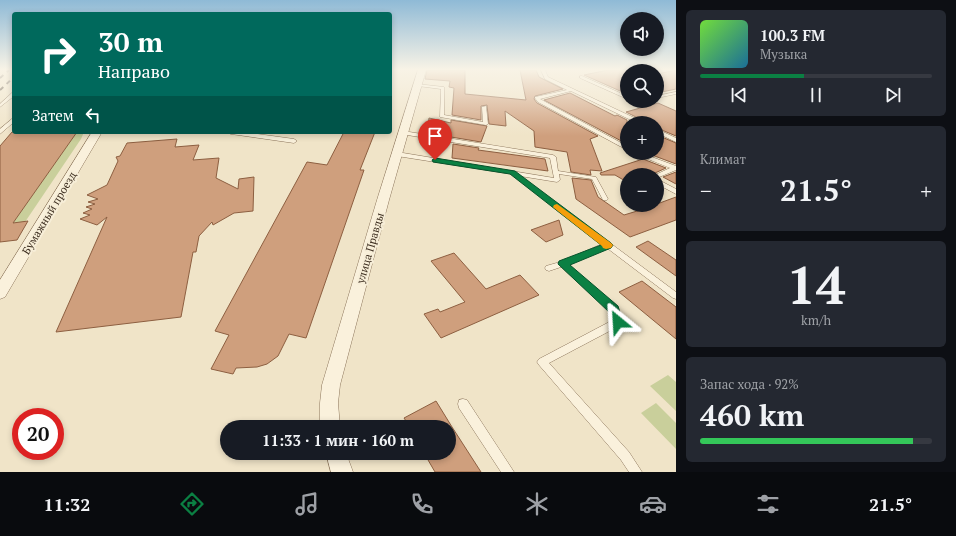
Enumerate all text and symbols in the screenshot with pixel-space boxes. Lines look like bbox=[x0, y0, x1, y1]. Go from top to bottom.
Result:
map controls bbox=[620, 12, 664, 212]
button: sound bbox=[620, 12, 664, 56]
text: 30 m bbox=[98, 23, 163, 60]
text: 100.3 FM bbox=[760, 25, 825, 45]
icon: right bbox=[32, 28, 84, 80]
text: Музыка bbox=[760, 45, 807, 63]
text: Направо bbox=[98, 59, 170, 83]
button: search bbox=[620, 64, 664, 108]
icon: previous bbox=[728, 84, 750, 106]
icon: pause bbox=[805, 84, 827, 106]
icon: next bbox=[882, 84, 904, 106]
icon: left bbox=[82, 104, 104, 126]
text: Затем bbox=[32, 105, 74, 125]
button: + bbox=[620, 116, 664, 160]
pin bbox=[418, 119, 452, 160]
icon: arrive bbox=[424, 125, 446, 147]
text: Климат bbox=[700, 150, 746, 168]
button: − bbox=[620, 168, 664, 212]
street label: Бумажный проезд bbox=[19, 169, 79, 257]
text: 21.5° bbox=[780, 170, 852, 210]
text: − bbox=[700, 176, 712, 205]
text: + bbox=[920, 176, 932, 205]
street label: улица Правды bbox=[353, 211, 387, 286]
text: 14 bbox=[787, 250, 845, 319]
position arrow bbox=[597, 301, 639, 343]
text: km/h bbox=[801, 311, 831, 329]
text: Запас хода · 92% bbox=[700, 375, 799, 393]
text: 460 km bbox=[700, 395, 804, 435]
speed limit sign: 20 bbox=[12, 408, 64, 460]
text: 11:33 · 1 мин · 160 m bbox=[262, 430, 414, 450]
icon: directions bbox=[178, 490, 206, 518]
icon: music bbox=[293, 490, 321, 518]
icon: phone bbox=[408, 490, 436, 518]
icon: climate bbox=[523, 490, 551, 518]
icon: car bbox=[639, 490, 667, 518]
icon: filters bbox=[754, 490, 782, 518]
text: 11:32 bbox=[44, 492, 90, 516]
text: 21.5° bbox=[869, 492, 912, 516]

